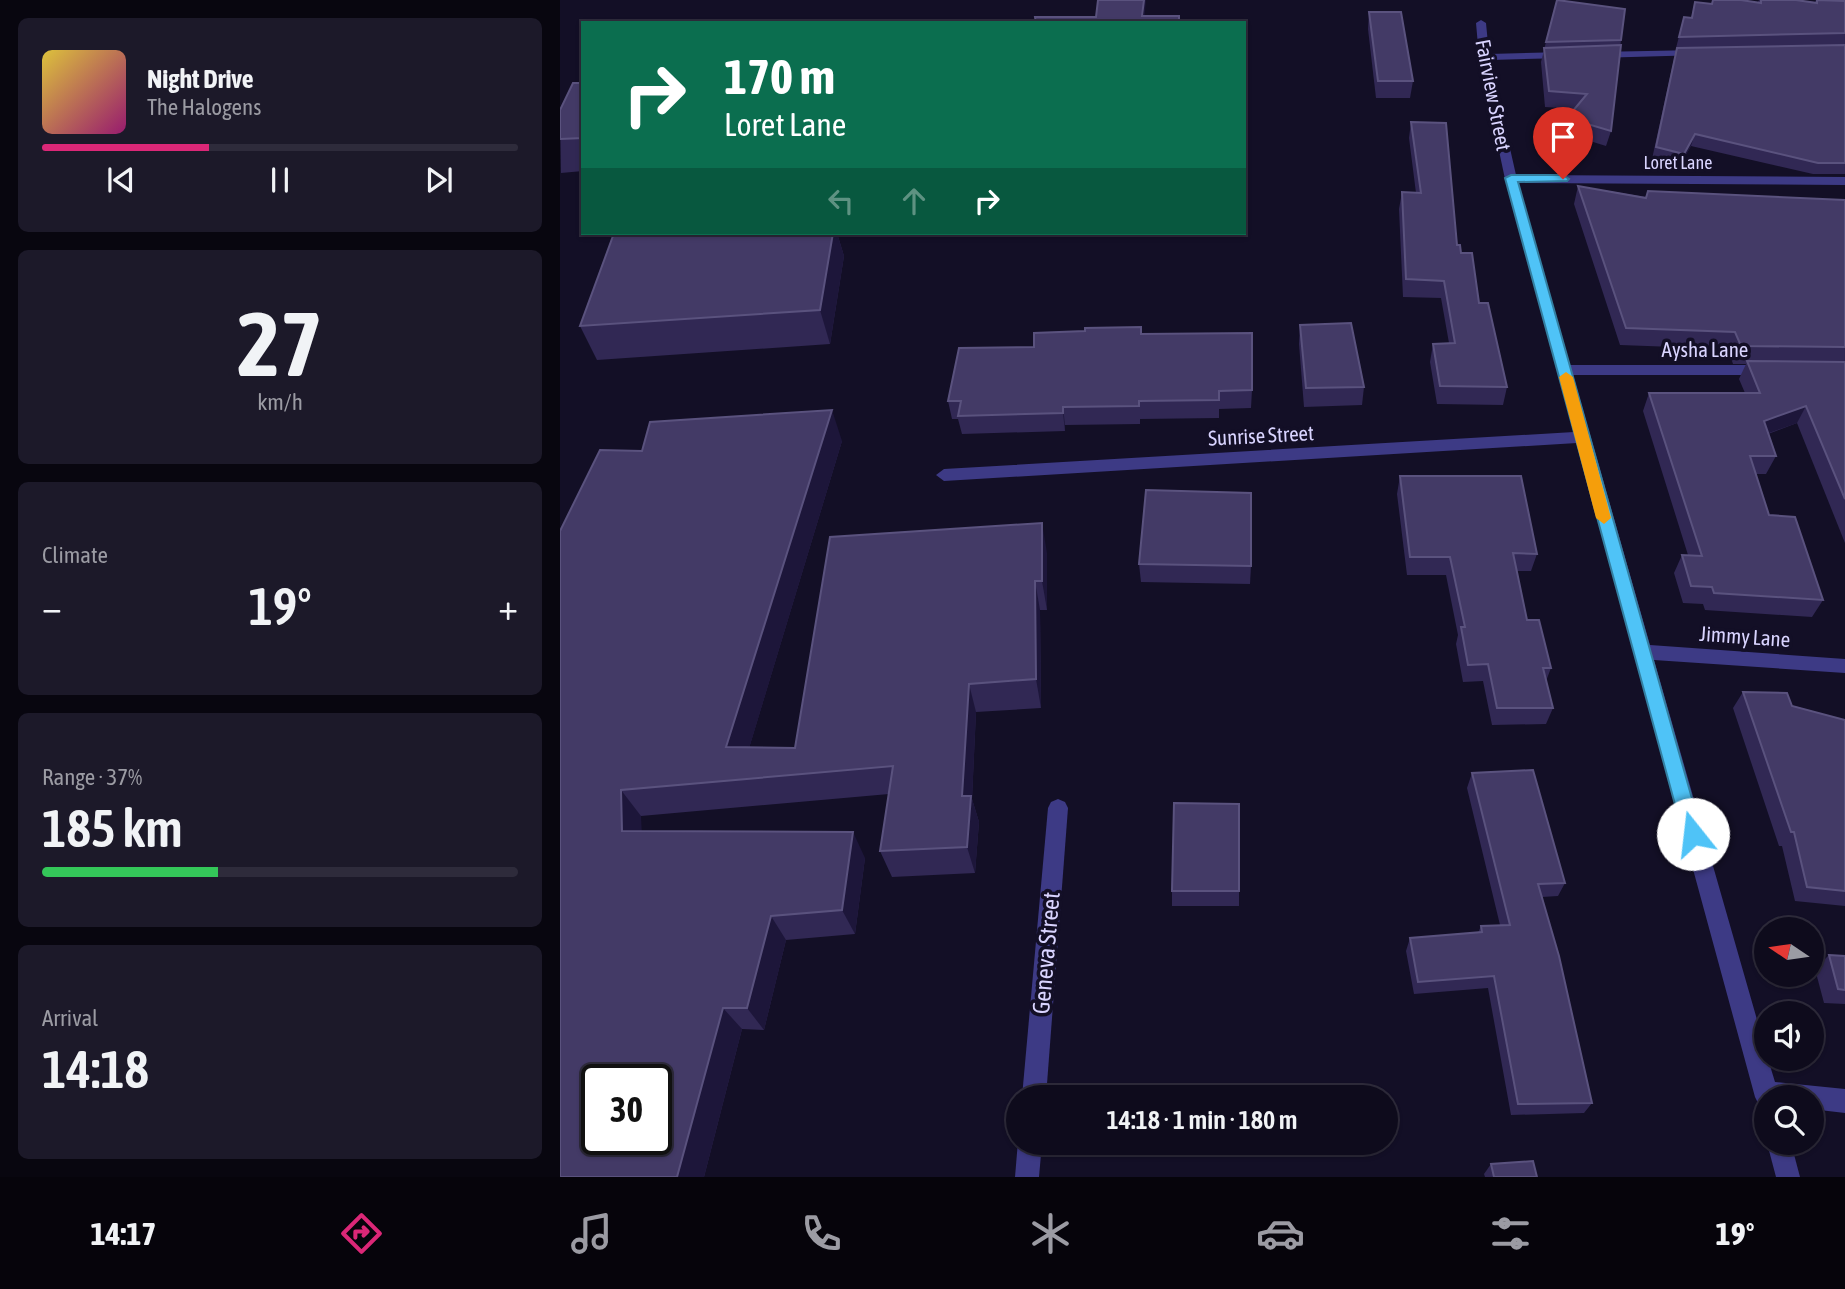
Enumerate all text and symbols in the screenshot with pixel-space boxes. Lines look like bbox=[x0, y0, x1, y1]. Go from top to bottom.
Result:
street label: Fairview Street bbox=[1471, 37, 1517, 153]
text: 170 m bbox=[724, 48, 835, 104]
icon: right bbox=[609, 49, 700, 140]
text: Night Drive bbox=[147, 64, 254, 94]
text: The Halogens bbox=[147, 94, 261, 120]
text: Loret Lane bbox=[724, 106, 846, 143]
pin bbox=[1533, 107, 1593, 179]
icon: arrive bbox=[1544, 118, 1582, 156]
street label: Loret Lane bbox=[1644, 152, 1712, 173]
icon: previous bbox=[102, 161, 140, 199]
icon: pause bbox=[261, 161, 299, 199]
icon: next bbox=[420, 161, 458, 199]
icon: left bbox=[822, 182, 860, 220]
icon: ahead bbox=[895, 182, 933, 220]
icon: right bbox=[968, 182, 1006, 220]
text: 27 bbox=[237, 291, 323, 395]
street label: Aysha Lane bbox=[1662, 337, 1748, 361]
text: km/h bbox=[257, 389, 303, 415]
street label: Sunrise Street bbox=[1207, 420, 1315, 450]
text: Climate bbox=[42, 542, 108, 568]
text: 19° bbox=[248, 576, 312, 636]
text: − bbox=[42, 585, 62, 628]
text: + bbox=[498, 585, 518, 628]
street label: Jimmy Lane bbox=[1699, 621, 1791, 651]
text: Range · 37% bbox=[42, 764, 142, 790]
position arrow bbox=[1656, 797, 1730, 871]
text: 185 km bbox=[42, 798, 183, 858]
street label: Geneva Street bbox=[1027, 891, 1065, 1015]
north arrow bbox=[1754, 917, 1824, 987]
map controls bbox=[1754, 917, 1824, 1155]
button: sound bbox=[1754, 1001, 1824, 1071]
text: Arrival bbox=[42, 1005, 98, 1031]
text: 14:18 bbox=[42, 1039, 149, 1099]
speed limit sign: 30 bbox=[581, 1064, 672, 1155]
button: search bbox=[1754, 1085, 1824, 1155]
text: 14:18 · 1 min · 180 m bbox=[1107, 1105, 1297, 1135]
icon: directions bbox=[337, 1209, 386, 1258]
icon: music bbox=[567, 1209, 616, 1258]
icon: phone bbox=[797, 1209, 846, 1258]
icon: climate bbox=[1026, 1209, 1075, 1258]
icon: car bbox=[1256, 1209, 1305, 1258]
icon: filters bbox=[1486, 1209, 1535, 1258]
text: 14:17 bbox=[90, 1215, 156, 1252]
text: 19° bbox=[1716, 1215, 1755, 1252]

